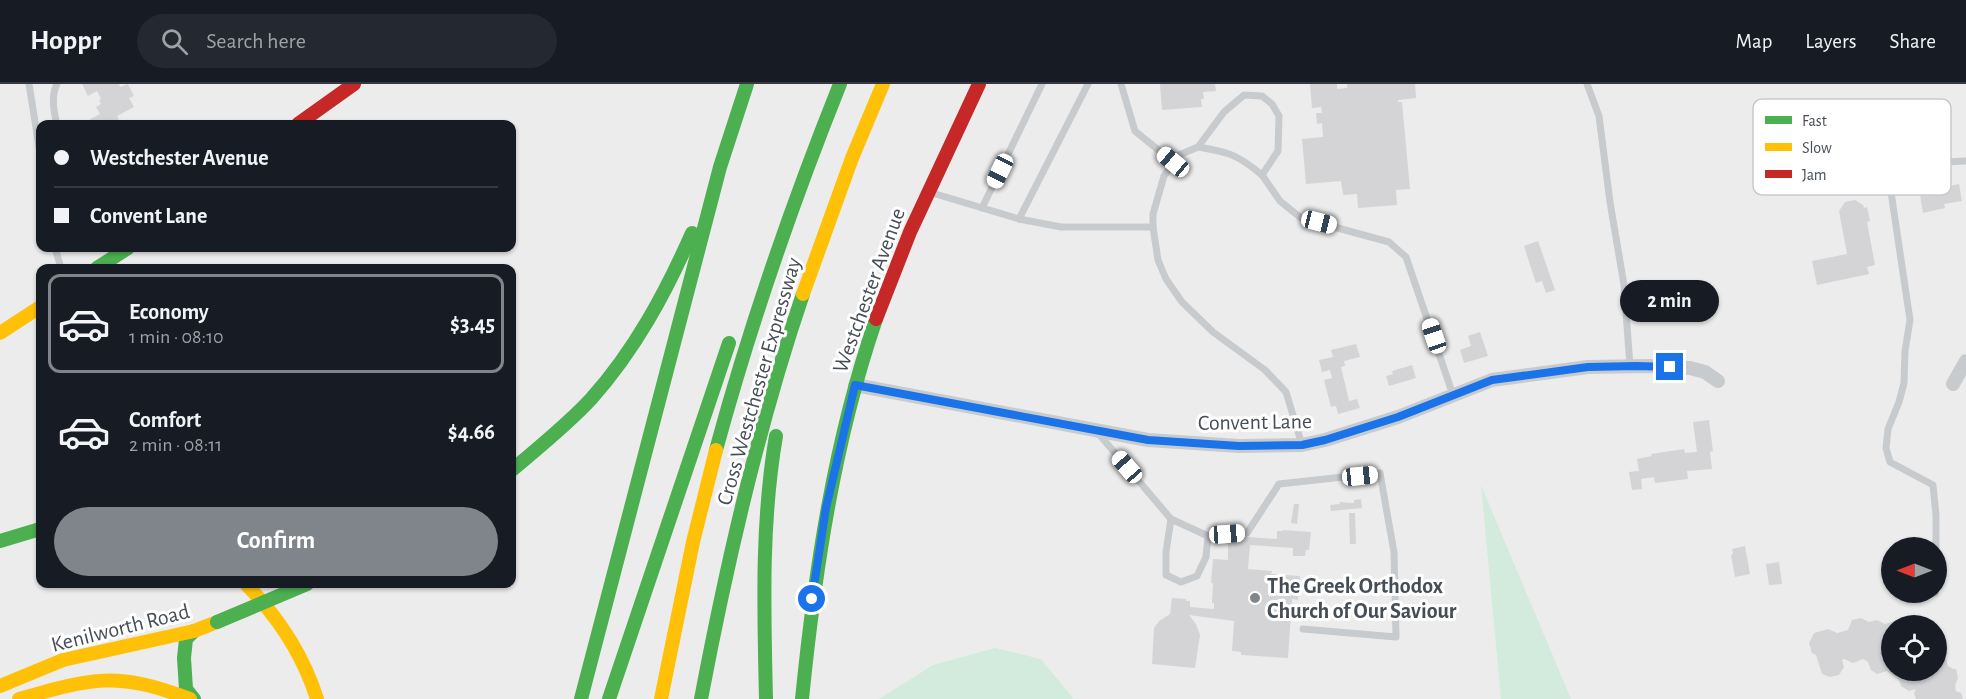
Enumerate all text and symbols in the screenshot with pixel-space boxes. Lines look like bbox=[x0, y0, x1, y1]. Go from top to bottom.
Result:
search box bbox=[137, 14, 557, 68]
icon: search bbox=[158, 25, 191, 58]
text: Hoppr bbox=[30, 27, 101, 55]
text: Search here bbox=[206, 30, 306, 52]
text: Map bbox=[1736, 31, 1772, 52]
text: Layers bbox=[1805, 31, 1856, 52]
text: Share bbox=[1889, 31, 1936, 52]
legend bbox=[1753, 99, 1951, 195]
text: Fast bbox=[1802, 113, 1827, 129]
text: Slow bbox=[1802, 140, 1832, 156]
car bbox=[1153, 144, 1193, 180]
text: Westchester Avenue bbox=[90, 147, 269, 169]
car bbox=[984, 151, 1016, 191]
text: Jam bbox=[1802, 167, 1827, 183]
text: Convent Lane bbox=[90, 205, 207, 227]
street label: Westchester Avenue bbox=[829, 205, 909, 376]
car bbox=[1299, 209, 1339, 235]
street label: Cross Westchester Expressway bbox=[713, 254, 805, 508]
callout: 2 min bbox=[1620, 280, 1720, 322]
text: 2 min bbox=[1647, 291, 1692, 311]
icon: car bbox=[57, 297, 111, 351]
text: Economy bbox=[129, 301, 209, 323]
text: $3.45 bbox=[450, 313, 495, 335]
car bbox=[1420, 316, 1448, 356]
text: 1 min · 08:10 bbox=[129, 327, 224, 347]
route end bbox=[1656, 353, 1683, 380]
icon: car bbox=[57, 405, 111, 459]
text: Comfort bbox=[129, 409, 201, 431]
street label: Convent Lane bbox=[1198, 410, 1312, 434]
text: $4.66 bbox=[448, 421, 495, 443]
text: 2 min · 08:11 bbox=[129, 435, 222, 455]
car bbox=[1108, 448, 1146, 486]
car bbox=[1341, 465, 1379, 487]
button: Confirm bbox=[54, 507, 498, 576]
car bbox=[1208, 524, 1246, 544]
north arrow bbox=[1881, 537, 1947, 603]
map controls bbox=[1881, 537, 1947, 681]
place label: The Greek Orthodox Church of Our Saviour bbox=[1267, 575, 1457, 622]
route start bbox=[798, 585, 825, 612]
marker: The Greek Orthodox Church of Our Saviour bbox=[1248, 591, 1262, 605]
street label: Kenilworth Road bbox=[49, 600, 192, 656]
button: locate bbox=[1881, 615, 1947, 681]

